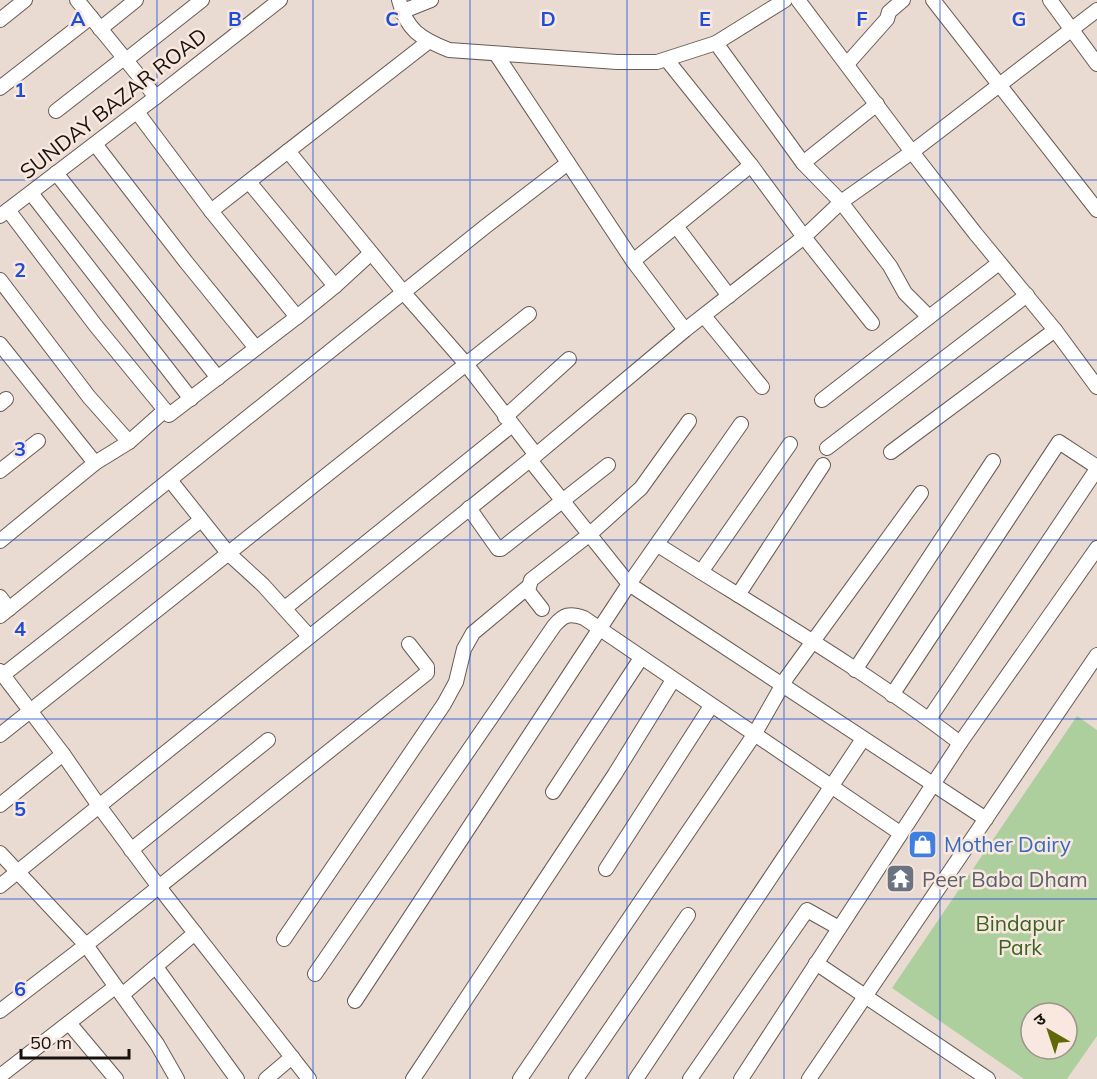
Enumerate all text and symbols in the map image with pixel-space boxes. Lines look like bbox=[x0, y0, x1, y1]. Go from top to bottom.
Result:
text: A bbox=[71, 6, 86, 31]
text: B bbox=[228, 6, 242, 31]
text: C bbox=[385, 6, 399, 31]
text: D bbox=[540, 6, 556, 31]
text: E bbox=[699, 6, 711, 31]
text: F bbox=[856, 6, 868, 31]
text: G bbox=[1012, 6, 1026, 31]
street label: SUNDAY BAZAR ROAD bbox=[14, 22, 212, 184]
text: 1 bbox=[14, 77, 26, 102]
text: 2 bbox=[14, 257, 26, 282]
text: 3 bbox=[14, 436, 26, 461]
text: 4 bbox=[14, 616, 26, 641]
text: 5 bbox=[14, 796, 26, 821]
shop icon: Mother Dairy bbox=[907, 828, 939, 860]
place label: Mother Dairy bbox=[944, 831, 1071, 857]
temple icon: Peer Baba Dham bbox=[885, 863, 917, 895]
place label: Peer Baba Dham bbox=[922, 866, 1088, 892]
park label: Bindapur Park bbox=[975, 910, 1065, 960]
text: 6 bbox=[14, 976, 26, 1001]
north arrow bbox=[1019, 1001, 1079, 1061]
text: उ bbox=[1030, 1008, 1050, 1030]
scale bar bbox=[21, 1022, 129, 1060]
text: 50 m bbox=[30, 1031, 72, 1054]

